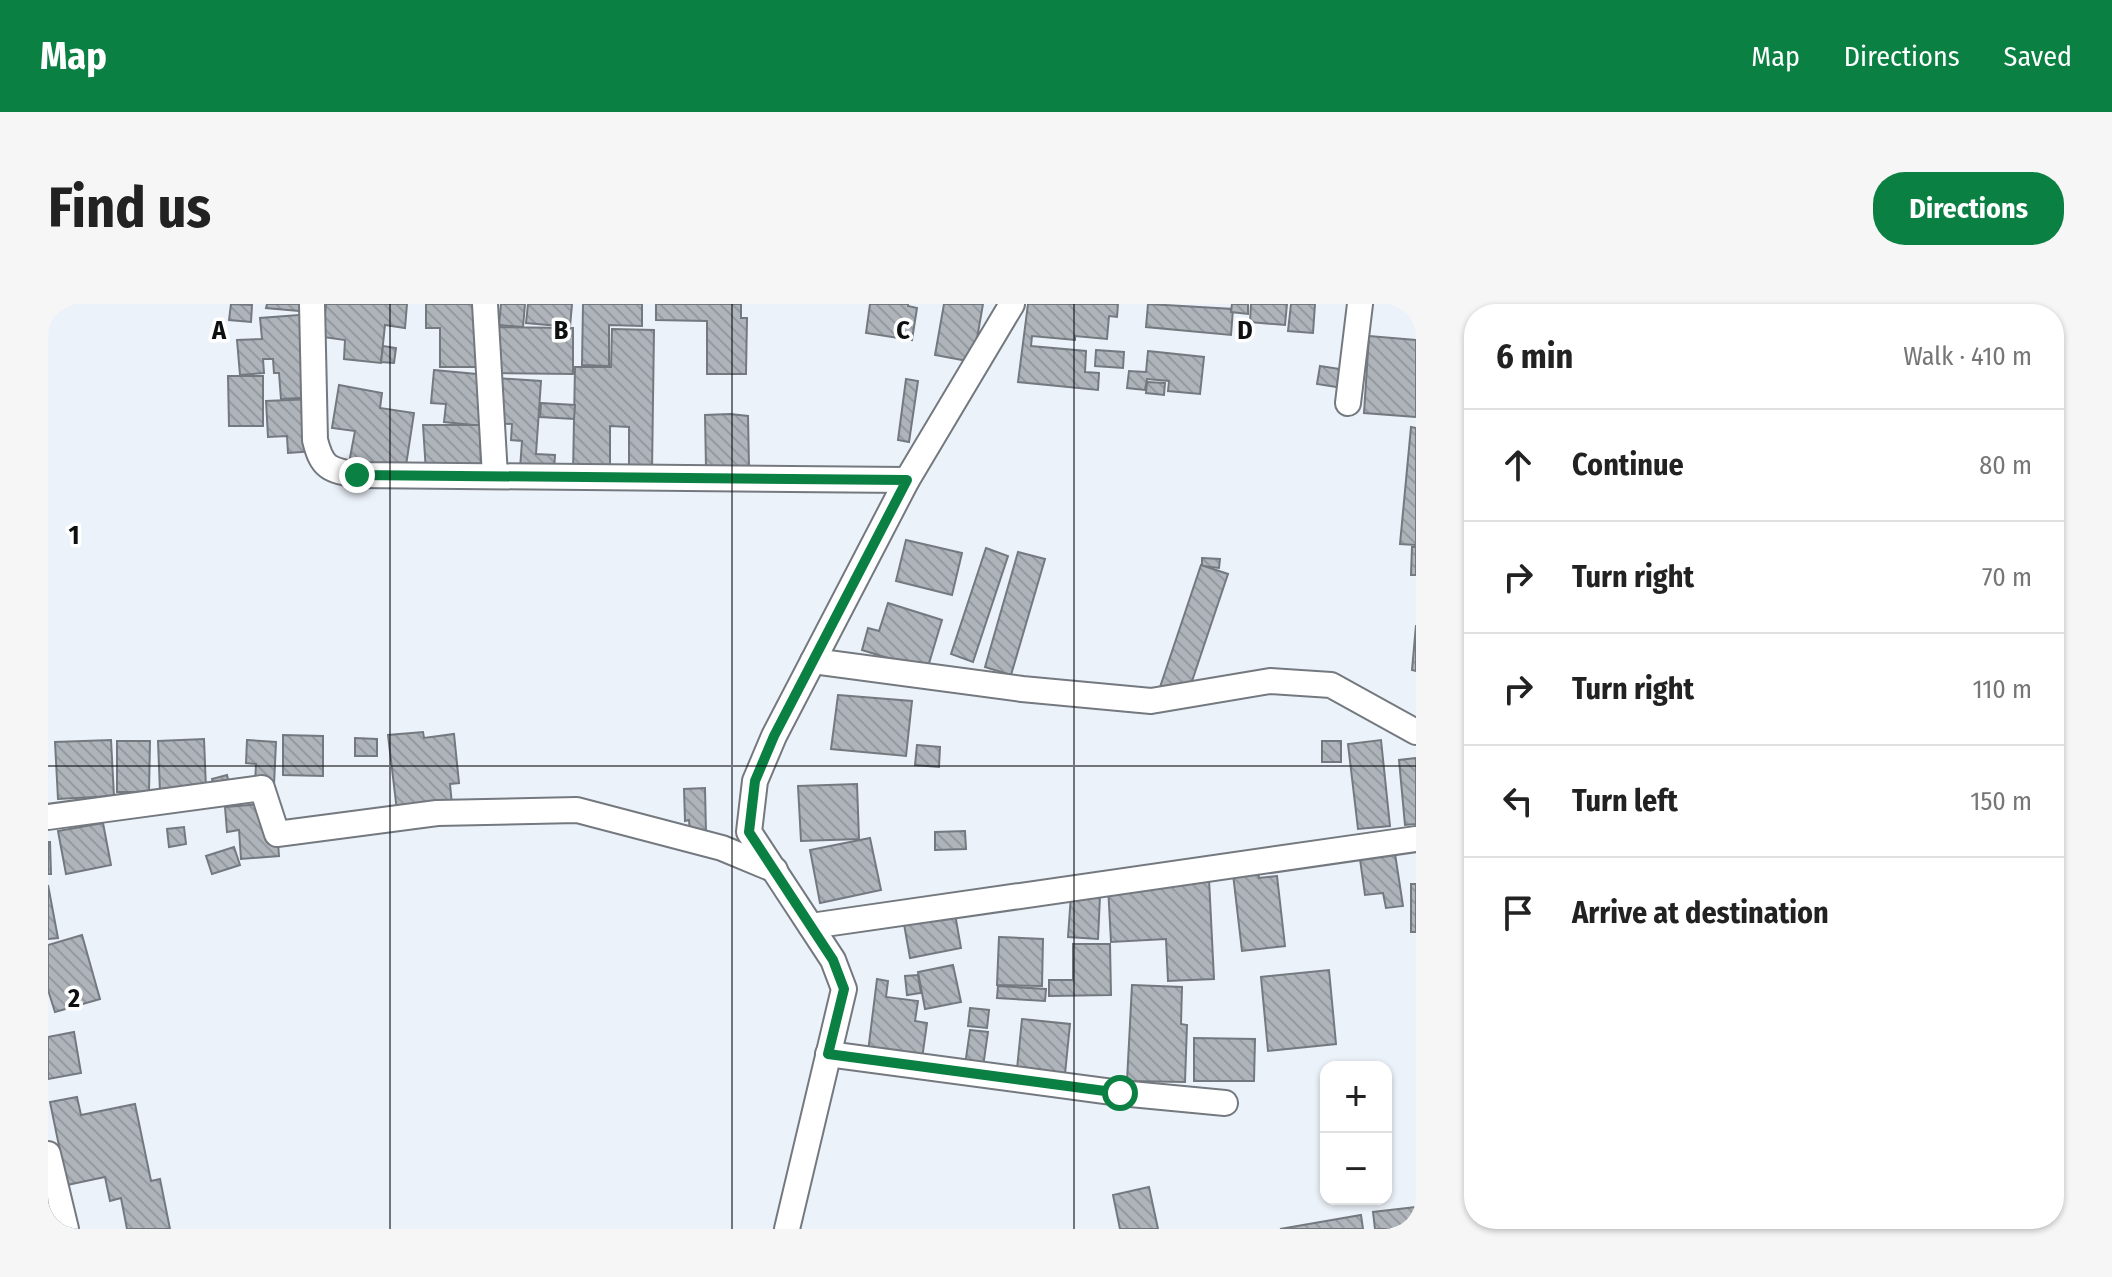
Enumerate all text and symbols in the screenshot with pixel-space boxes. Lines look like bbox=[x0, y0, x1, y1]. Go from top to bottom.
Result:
text: Map bbox=[40, 33, 107, 79]
text: Map bbox=[1751, 40, 1800, 73]
text: Directions bbox=[1844, 40, 1960, 73]
text: Saved bbox=[2004, 40, 2072, 73]
button: Directions bbox=[1873, 172, 2064, 245]
text: Find us bbox=[48, 175, 211, 242]
text: A bbox=[211, 315, 227, 346]
text: B bbox=[554, 315, 569, 346]
text: C bbox=[896, 315, 910, 346]
text: D bbox=[1237, 315, 1253, 346]
text: 6 min bbox=[1496, 336, 1573, 377]
text: Walk · 410 m bbox=[1903, 341, 2032, 372]
icon: ahead bbox=[1496, 443, 1540, 487]
text: Continue bbox=[1572, 447, 1684, 483]
text: 80 m bbox=[1979, 450, 2032, 481]
route end bbox=[339, 457, 375, 493]
text: 1 bbox=[69, 520, 80, 551]
icon: right bbox=[1496, 555, 1540, 599]
text: Turn right bbox=[1572, 559, 1694, 595]
text: 70 m bbox=[1982, 562, 2032, 593]
icon: right bbox=[1496, 667, 1540, 711]
text: Turn right bbox=[1572, 671, 1694, 707]
text: 110 m bbox=[1972, 674, 2032, 705]
icon: left bbox=[1496, 779, 1540, 823]
text: Turn left bbox=[1572, 783, 1678, 819]
text: 150 m bbox=[1970, 786, 2032, 817]
icon: arrive bbox=[1496, 891, 1540, 935]
text: Arrive at destination bbox=[1572, 895, 1829, 931]
text: 2 bbox=[67, 983, 80, 1014]
map controls bbox=[1320, 1061, 1392, 1205]
button: + bbox=[1320, 1061, 1392, 1133]
route start bbox=[1102, 1075, 1138, 1111]
button: − bbox=[1320, 1133, 1392, 1205]

